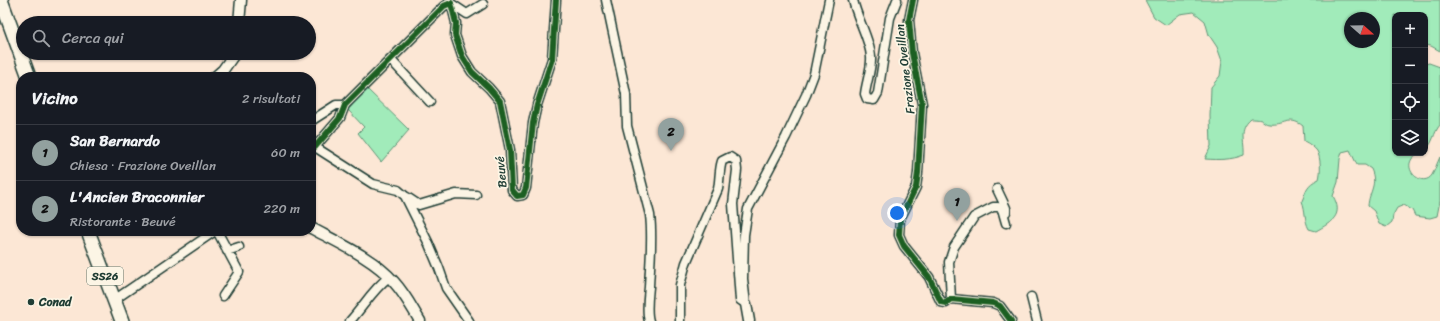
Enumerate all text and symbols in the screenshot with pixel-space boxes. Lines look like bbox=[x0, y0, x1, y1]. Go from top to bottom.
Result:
north arrow bbox=[1344, 12, 1380, 48]
map controls bbox=[1392, 12, 1428, 156]
button: + bbox=[1392, 12, 1428, 48]
search box bbox=[16, 16, 316, 60]
street label: Frazione Oveillan bbox=[889, 22, 921, 115]
text: Cerca qui bbox=[62, 25, 124, 51]
icon: search bbox=[30, 27, 52, 49]
button: − bbox=[1392, 48, 1428, 84]
text: Vicino bbox=[32, 83, 78, 113]
button: locate bbox=[1392, 84, 1428, 120]
text: 2 risultati bbox=[242, 87, 300, 110]
pin: 2 bbox=[658, 118, 684, 151]
button: layers bbox=[1392, 120, 1428, 156]
text: San Bernardo bbox=[70, 128, 160, 154]
text: 1 bbox=[42, 141, 48, 164]
text: 60 m bbox=[271, 141, 300, 164]
text: Chiesa · Frazione Oveillan bbox=[70, 154, 216, 177]
street label: Beuvé bbox=[489, 155, 513, 189]
text: L'Ancien Braconnier bbox=[70, 184, 204, 210]
pin: 1 bbox=[944, 188, 970, 221]
text: 2 bbox=[41, 197, 49, 220]
text: 220 m bbox=[263, 197, 300, 220]
your location bbox=[887, 203, 907, 223]
text: Ristorante · Beuvé bbox=[70, 210, 176, 233]
road number: SS26 bbox=[87, 267, 123, 285]
place label: Conad bbox=[38, 291, 73, 313]
marker: Conad bbox=[26, 297, 36, 307]

